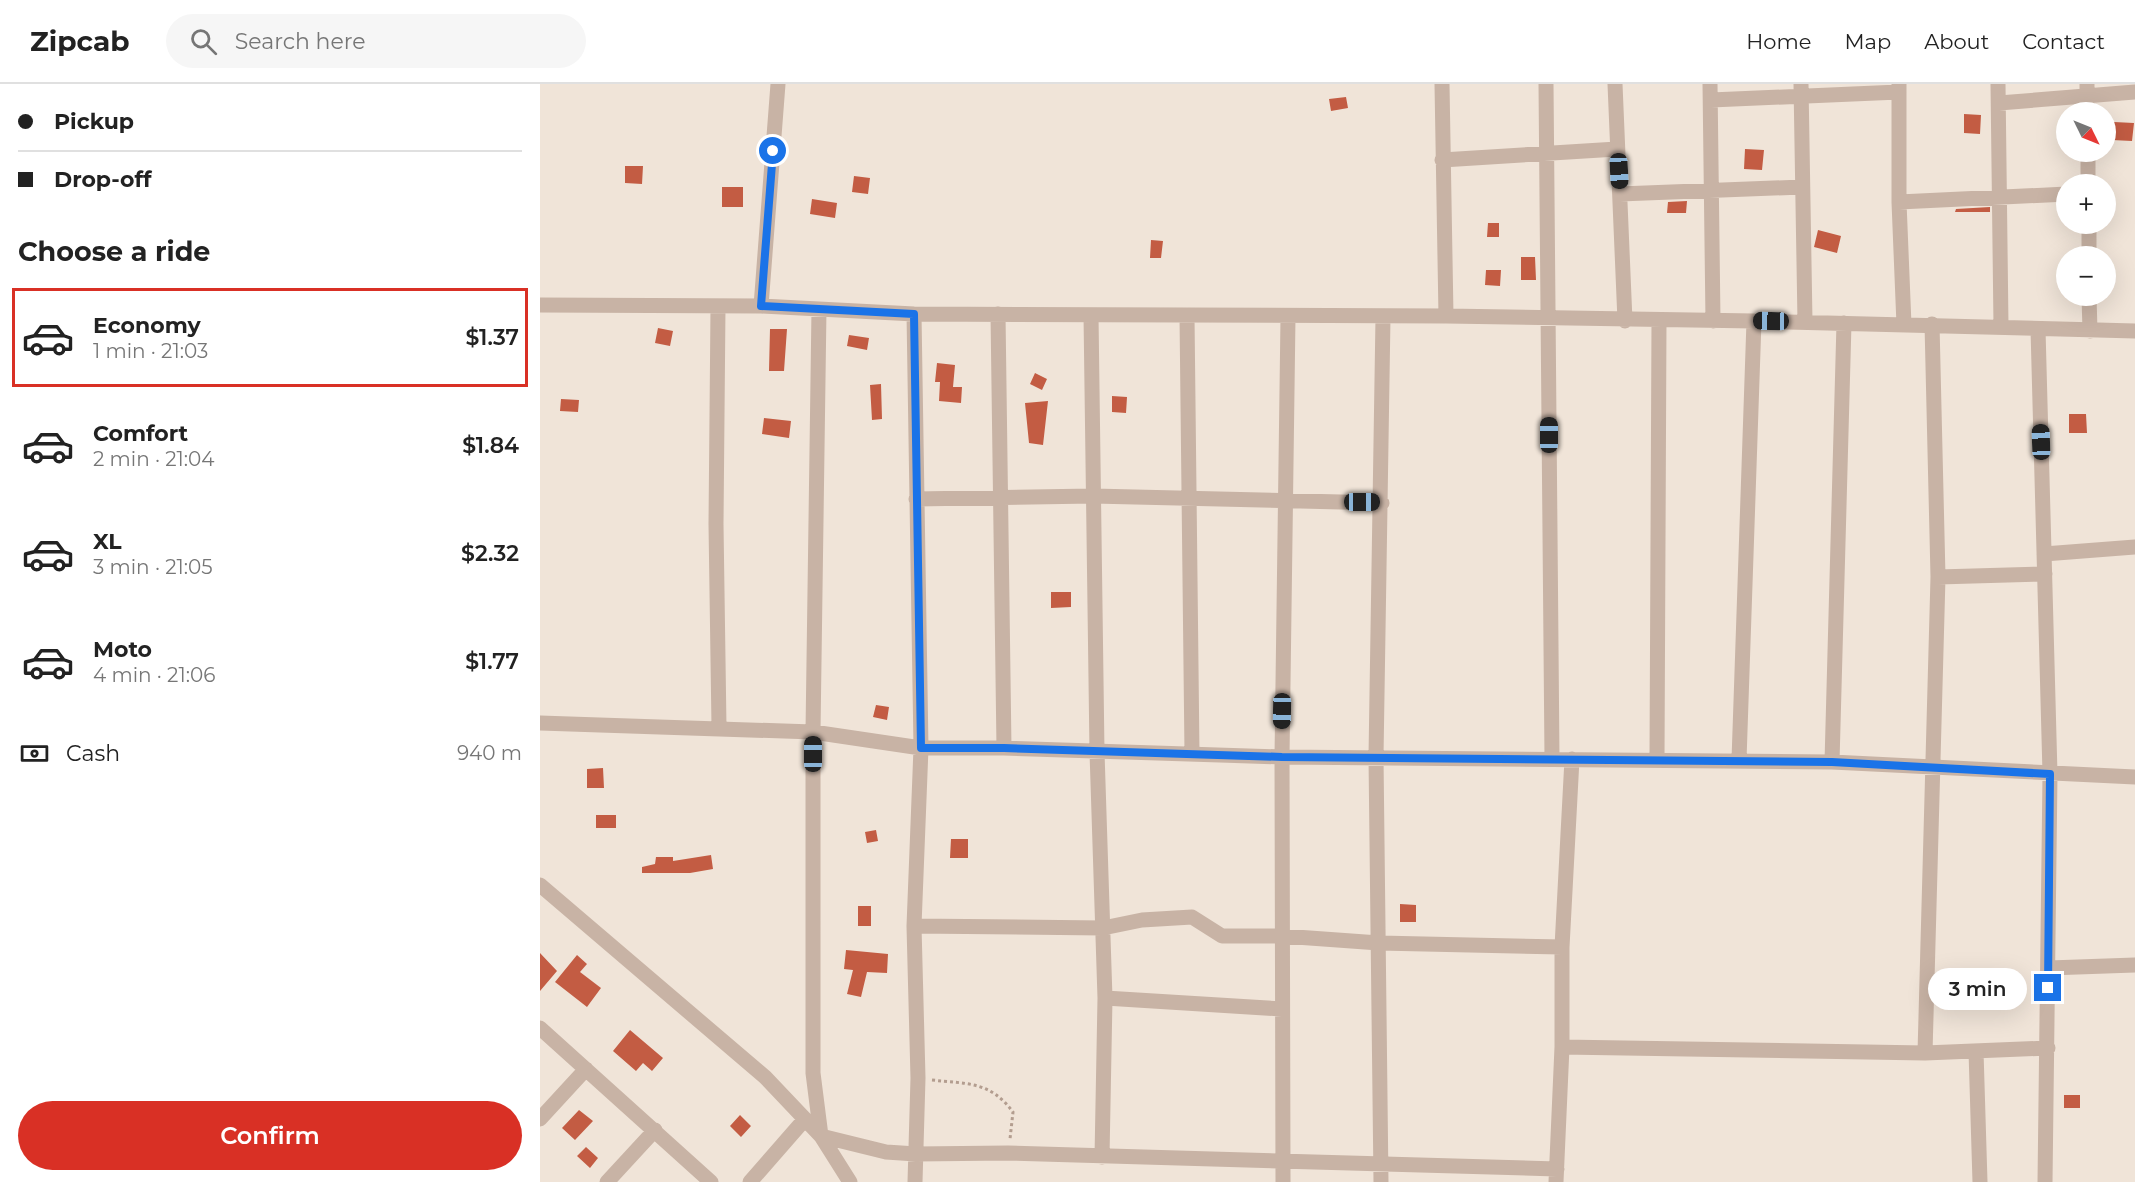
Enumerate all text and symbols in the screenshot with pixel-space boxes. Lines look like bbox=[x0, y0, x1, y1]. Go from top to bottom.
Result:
search box bbox=[166, 14, 586, 68]
text: Zipcab bbox=[30, 24, 130, 58]
icon: search bbox=[187, 25, 220, 58]
text: Search here bbox=[235, 28, 366, 55]
text: Home bbox=[1746, 29, 1811, 54]
text: Map bbox=[1844, 29, 1891, 54]
text: About bbox=[1924, 29, 1989, 54]
text: Contact bbox=[2022, 29, 2105, 54]
north arrow bbox=[2056, 102, 2116, 162]
map controls bbox=[2056, 102, 2116, 306]
text: Pickup bbox=[54, 108, 134, 135]
route start bbox=[759, 137, 786, 164]
car bbox=[1609, 153, 1629, 189]
text: Drop-off bbox=[54, 166, 152, 193]
button: + bbox=[2056, 174, 2116, 234]
text: Choose a ride bbox=[18, 235, 210, 268]
button: − bbox=[2056, 246, 2116, 306]
icon: car bbox=[21, 311, 75, 365]
text: Economy bbox=[93, 312, 201, 339]
car bbox=[1753, 312, 1789, 330]
text: $1.37 bbox=[465, 324, 519, 351]
text: 1 min · 21:03 bbox=[93, 339, 208, 363]
car bbox=[1540, 417, 1558, 453]
icon: car bbox=[21, 419, 75, 473]
text: Comfort bbox=[93, 420, 188, 447]
car bbox=[2031, 424, 2051, 460]
text: $1.84 bbox=[462, 432, 519, 459]
text: 2 min · 21:04 bbox=[93, 447, 215, 471]
car bbox=[1344, 493, 1380, 511]
icon: car bbox=[21, 527, 75, 581]
text: XL bbox=[93, 528, 122, 555]
text: $2.32 bbox=[461, 540, 519, 567]
text: 3 min · 21:05 bbox=[93, 555, 213, 579]
icon: car bbox=[21, 635, 75, 689]
text: Moto bbox=[93, 636, 152, 663]
text: $1.77 bbox=[465, 648, 519, 675]
text: 4 min · 21:06 bbox=[93, 663, 215, 687]
car bbox=[1273, 693, 1291, 729]
car bbox=[804, 736, 822, 772]
icon: cash bbox=[18, 737, 51, 770]
text: Cash bbox=[66, 740, 120, 767]
text: 940 m bbox=[457, 741, 522, 765]
callout: 3 min bbox=[1928, 967, 2027, 1009]
route end bbox=[2034, 974, 2061, 1001]
text: 3 min bbox=[1949, 977, 2006, 1001]
button: Confirm bbox=[18, 1101, 522, 1170]

